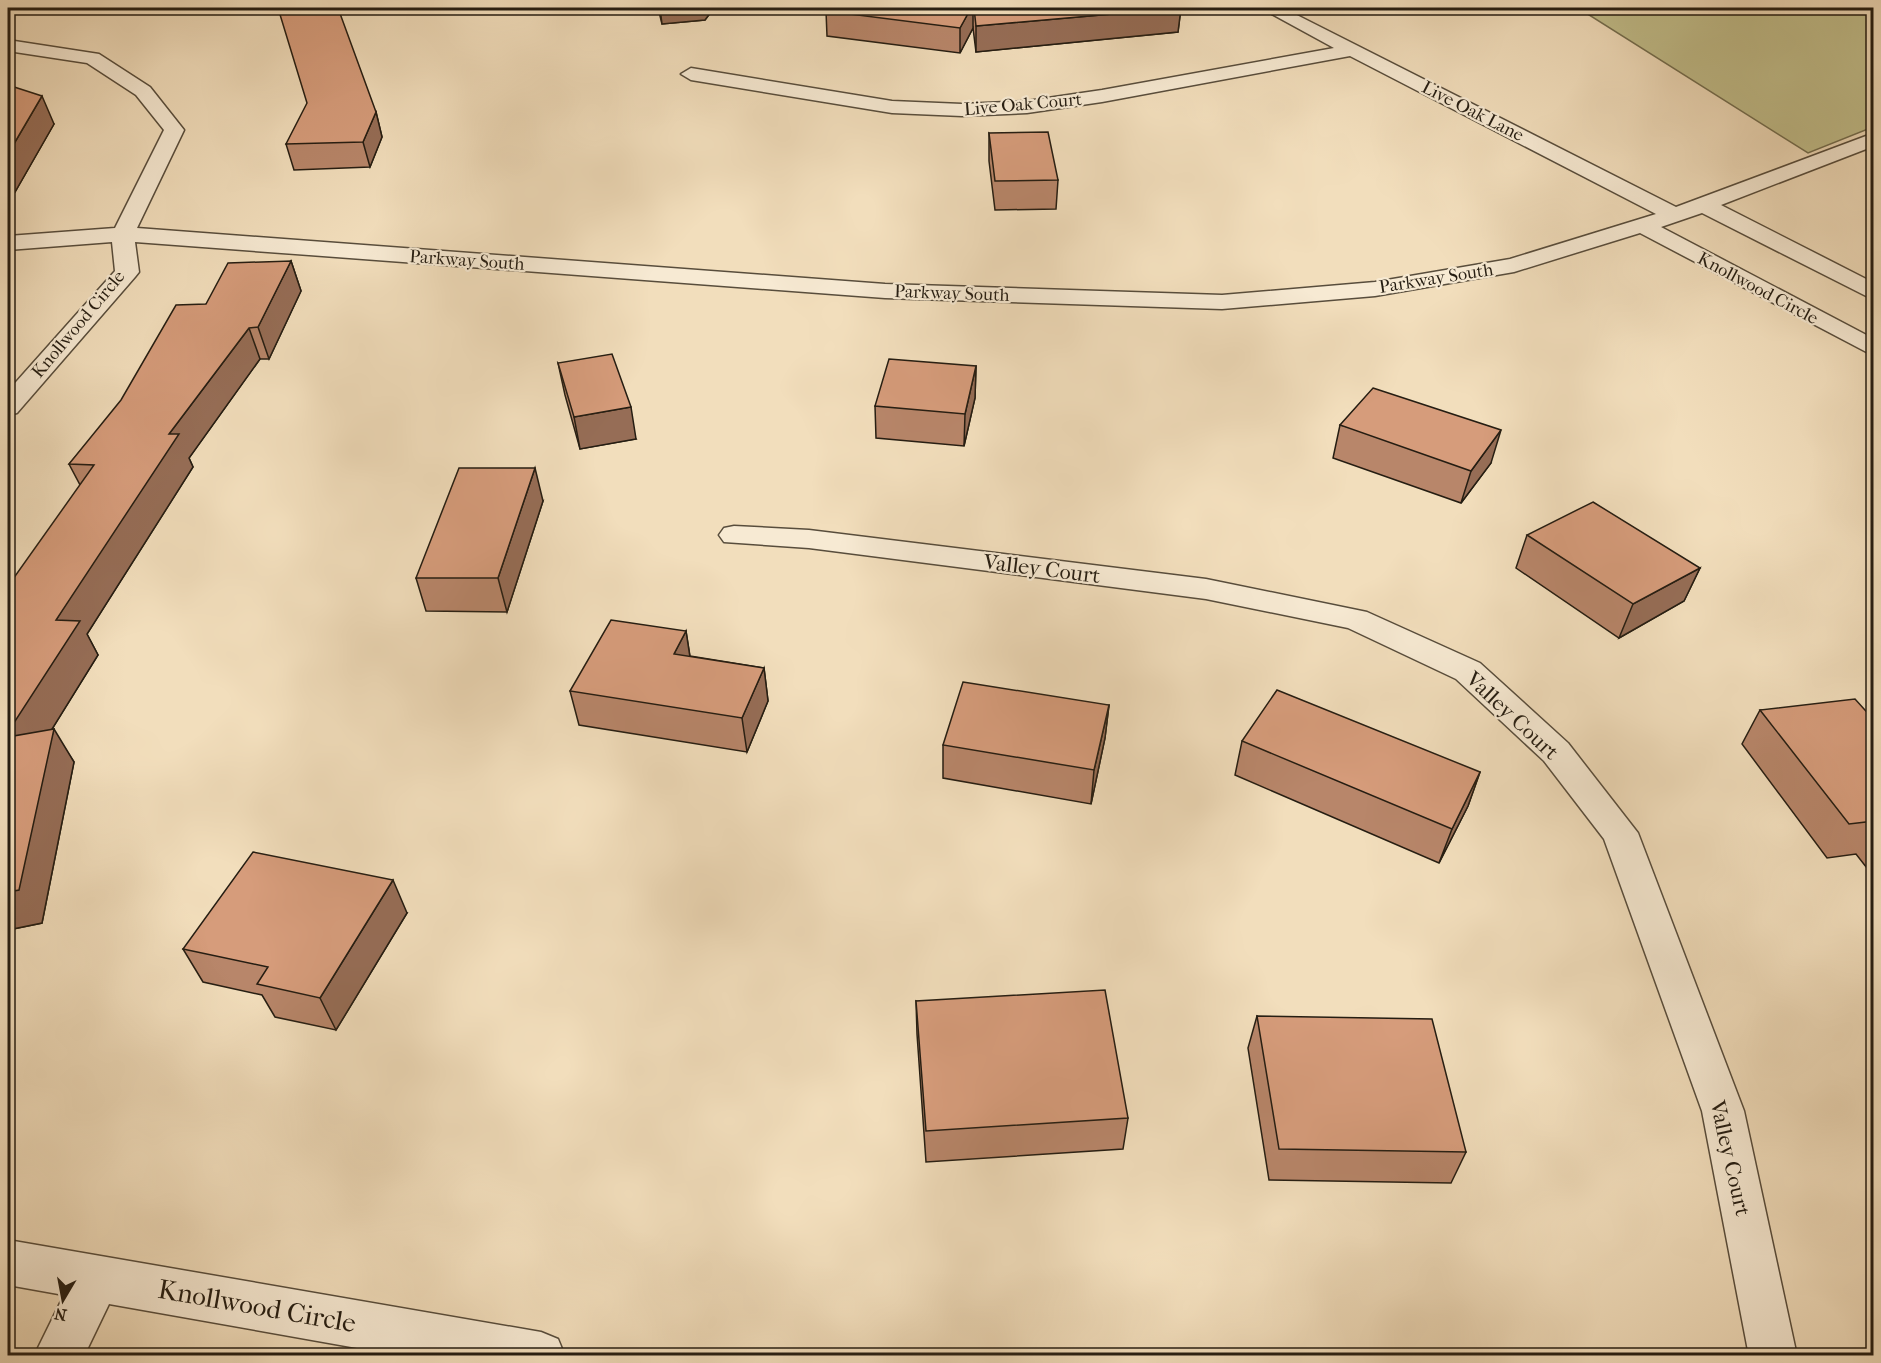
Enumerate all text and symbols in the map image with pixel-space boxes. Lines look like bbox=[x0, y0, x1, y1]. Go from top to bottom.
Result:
street label: Live Oak Lane bbox=[1418, 77, 1527, 146]
street label: Live Oak Court bbox=[963, 89, 1084, 120]
street label: Parkway South bbox=[409, 246, 525, 275]
street label: Knollwood Circle bbox=[1694, 248, 1822, 329]
street label: Parkway South bbox=[1377, 259, 1495, 298]
street label: Knollwood Circle bbox=[27, 266, 129, 382]
street label: Parkway South bbox=[894, 281, 1010, 306]
street label: Valley Court bbox=[981, 549, 1102, 589]
street label: Valley Court bbox=[1460, 665, 1564, 765]
street label: Valley Court bbox=[1704, 1097, 1756, 1219]
north arrow bbox=[33, 1270, 93, 1330]
street label: Knollwood Circle bbox=[155, 1273, 359, 1339]
text: N bbox=[52, 1304, 68, 1325]

